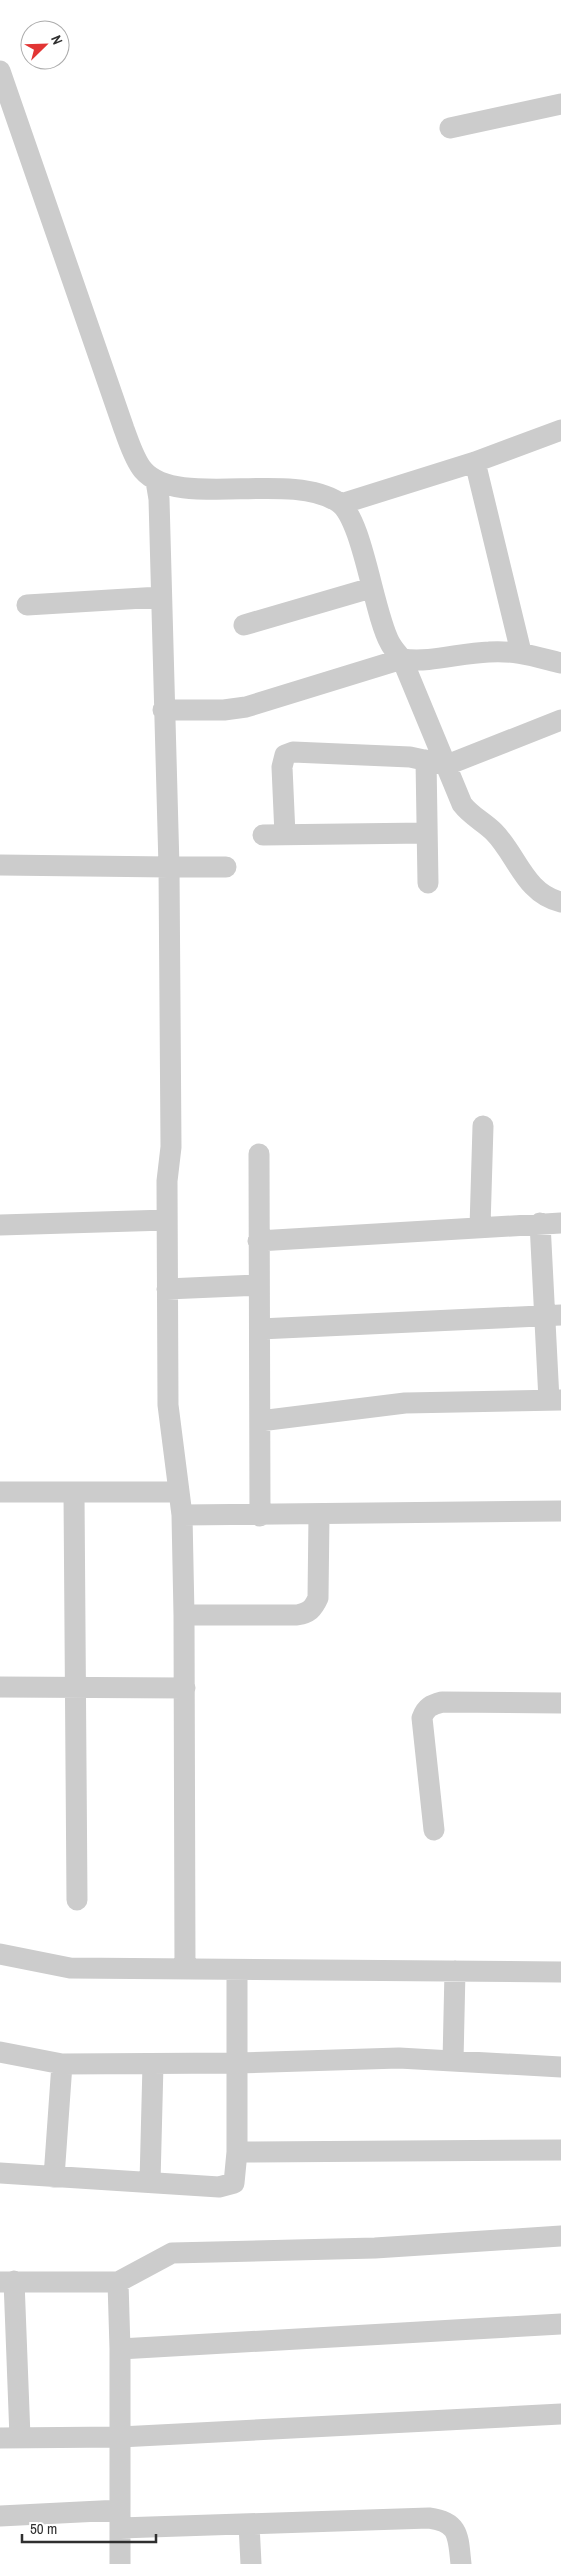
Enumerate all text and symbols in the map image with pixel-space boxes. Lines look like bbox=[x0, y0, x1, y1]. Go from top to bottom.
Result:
north arrow bbox=[20, 20, 70, 70]
text: N bbox=[47, 33, 67, 47]
scale bar bbox=[22, 2512, 156, 2544]
text: 50 m bbox=[30, 2518, 57, 2539]

